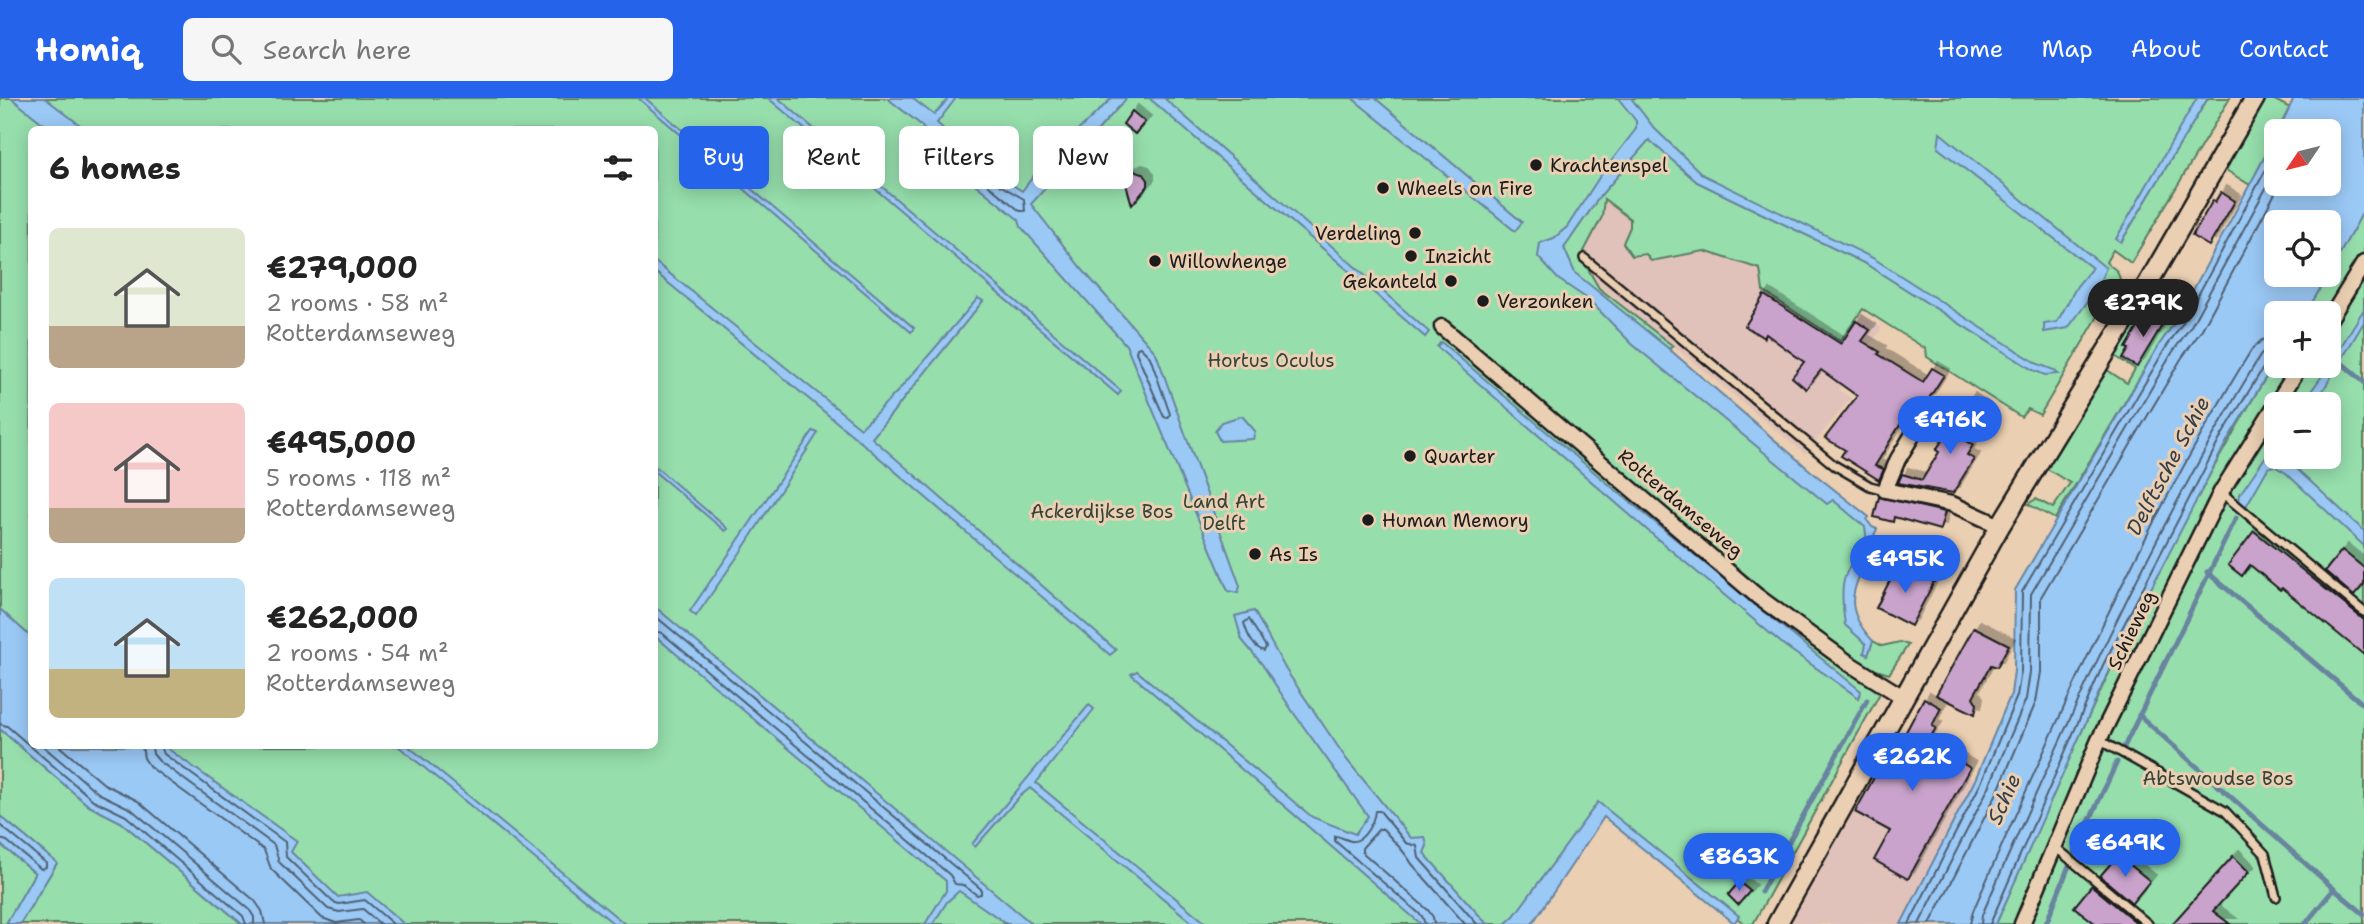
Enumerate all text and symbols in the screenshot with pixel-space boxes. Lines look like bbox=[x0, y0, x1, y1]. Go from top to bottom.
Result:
search box bbox=[183, 18, 673, 81]
text: Homiq bbox=[35, 27, 141, 72]
icon: search bbox=[207, 30, 245, 68]
text: Search here bbox=[263, 32, 411, 67]
text: Home bbox=[1937, 33, 2003, 65]
text: Map bbox=[2041, 33, 2093, 65]
text: About bbox=[2131, 33, 2201, 65]
text: Contact bbox=[2239, 33, 2329, 65]
north arrow bbox=[2264, 119, 2342, 196]
map controls bbox=[2264, 119, 2341, 469]
chip: Buy bbox=[679, 126, 769, 189]
chip: Rent bbox=[783, 126, 885, 189]
chip: Filters bbox=[899, 126, 1019, 189]
chip: New bbox=[1033, 126, 1133, 189]
text: 6 homes bbox=[49, 148, 181, 189]
icon: filters bbox=[599, 149, 637, 187]
place label: Krachtenspel bbox=[1550, 153, 1668, 178]
marker: Krachtenspel bbox=[1528, 157, 1544, 173]
place label: Wheels on Fire bbox=[1397, 176, 1533, 201]
marker: Wheels on Fire bbox=[1375, 180, 1391, 196]
button: locate bbox=[2264, 210, 2341, 287]
place label: Verdeling bbox=[1315, 221, 1401, 246]
marker: Verdeling bbox=[1407, 225, 1423, 241]
place label: Inzicht bbox=[1425, 244, 1491, 269]
text: €279,000 bbox=[266, 247, 418, 288]
marker: Inzicht bbox=[1403, 248, 1419, 264]
place label: Willowhenge bbox=[1169, 249, 1287, 274]
marker: Willowhenge bbox=[1147, 253, 1163, 269]
icon: home bbox=[105, 256, 189, 340]
place label: Gekanteld bbox=[1343, 269, 1437, 294]
marker: Gekanteld bbox=[1443, 273, 1459, 289]
pin: €279K bbox=[2094, 280, 2192, 339]
text: €279K bbox=[2104, 287, 2182, 317]
text: 2 rooms · 58 m² bbox=[266, 288, 449, 318]
place label: Verzonken bbox=[1497, 289, 1593, 314]
marker: Verzonken bbox=[1475, 293, 1491, 309]
button: + bbox=[2264, 301, 2341, 378]
text: Rotterdamseweg bbox=[266, 318, 455, 348]
park label: Hortus Oculus bbox=[1207, 348, 1335, 373]
water label: Delftsche Schie bbox=[2120, 392, 2216, 540]
button: − bbox=[2264, 392, 2341, 469]
pin: €416K bbox=[1901, 396, 1999, 456]
text: €416K bbox=[1914, 404, 1986, 434]
text: €495,000 bbox=[266, 422, 416, 463]
icon: home bbox=[105, 431, 189, 515]
place label: Quarter bbox=[1424, 444, 1496, 469]
street label: Rotterdamseweg bbox=[1613, 444, 1749, 563]
marker: Quarter bbox=[1402, 448, 1418, 464]
text: 5 rooms · 118 m² bbox=[266, 463, 451, 493]
park label: Land Art Delft bbox=[1183, 489, 1265, 536]
text: Rotterdamseweg bbox=[266, 493, 455, 523]
park label: Ackerdijkse Bos bbox=[1031, 499, 1174, 524]
place label: Human Memory bbox=[1382, 508, 1529, 533]
marker: Human Memory bbox=[1360, 512, 1376, 528]
pin: €495K bbox=[1856, 536, 1954, 595]
place label: As Is bbox=[1269, 542, 1318, 567]
text: €495K bbox=[1866, 543, 1944, 573]
marker: As Is bbox=[1247, 546, 1263, 562]
street label: Schieweg bbox=[2102, 586, 2161, 674]
text: €262,000 bbox=[266, 597, 419, 638]
icon: home bbox=[105, 606, 189, 690]
text: 2 rooms · 54 m² bbox=[266, 638, 449, 668]
text: Rotterdamseweg bbox=[266, 668, 455, 698]
pin: €262K bbox=[1863, 734, 1961, 793]
text: €262K bbox=[1873, 741, 1951, 771]
park label: Abtswoudse Bos bbox=[2142, 766, 2294, 791]
water label: Schie bbox=[1981, 769, 2027, 829]
pin: €649K bbox=[2076, 820, 2174, 879]
text: €649K bbox=[2085, 827, 2165, 857]
pin: €863K bbox=[1690, 834, 1788, 893]
text: €863K bbox=[1699, 841, 1779, 871]

